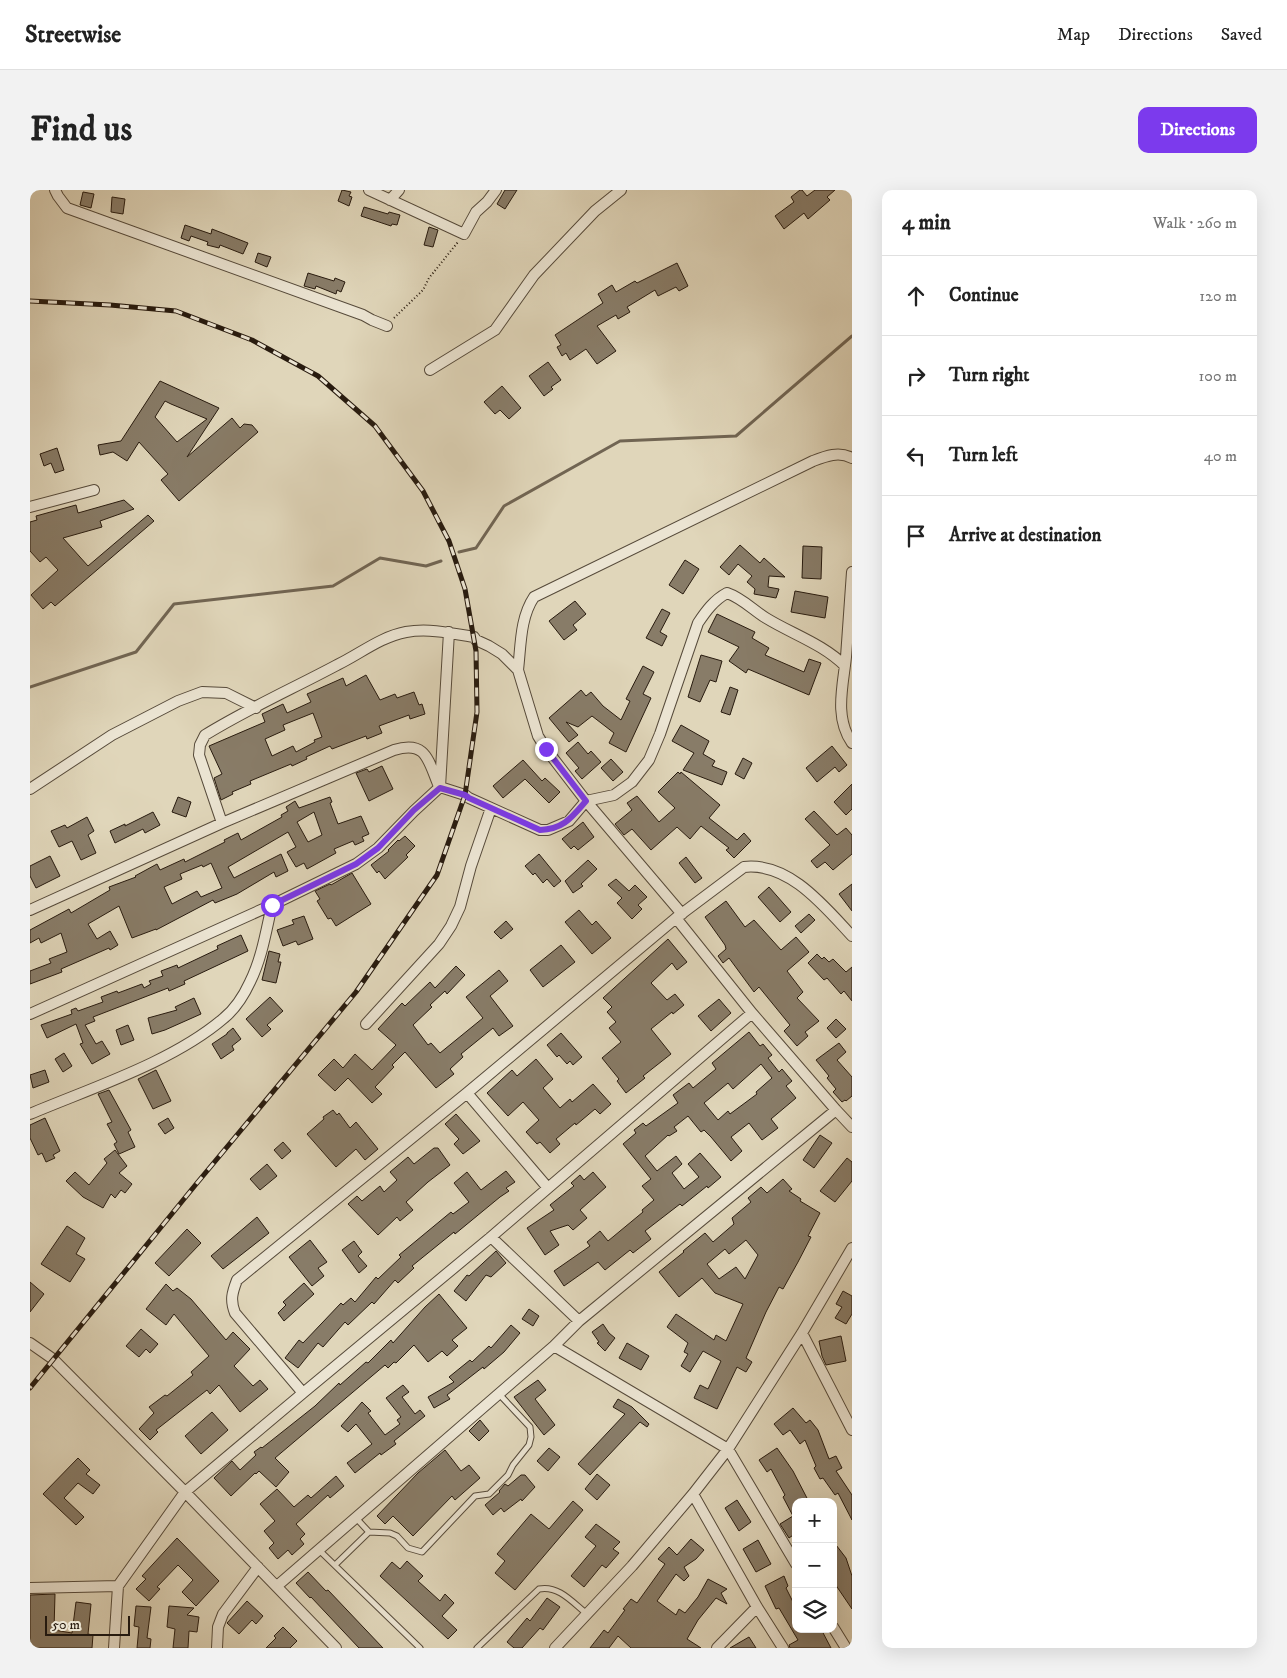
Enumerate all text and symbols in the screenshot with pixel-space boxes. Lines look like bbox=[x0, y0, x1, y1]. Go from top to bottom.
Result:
text: Streetwise bbox=[25, 20, 121, 50]
text: Map bbox=[1057, 24, 1090, 46]
text: Directions bbox=[1118, 24, 1193, 46]
text: Saved bbox=[1221, 24, 1262, 46]
button: Directions bbox=[1138, 107, 1257, 153]
text: Find us bbox=[30, 108, 132, 152]
text: 4 min bbox=[902, 210, 951, 236]
text: Walk · 260 m bbox=[1153, 213, 1237, 233]
icon: ahead bbox=[902, 282, 930, 310]
text: Continue bbox=[949, 284, 1019, 307]
text: 120 m bbox=[1199, 286, 1237, 306]
icon: right bbox=[902, 362, 930, 390]
text: Turn right bbox=[949, 364, 1029, 387]
text: 100 m bbox=[1199, 366, 1237, 386]
icon: left bbox=[902, 442, 930, 470]
text: Turn left bbox=[949, 444, 1018, 467]
text: 40 m bbox=[1204, 446, 1237, 466]
icon: arrive bbox=[902, 522, 930, 550]
text: Arrive at destination bbox=[949, 524, 1101, 547]
route end bbox=[535, 738, 558, 761]
route start bbox=[261, 894, 284, 917]
map controls bbox=[792, 1498, 837, 1633]
button: + bbox=[792, 1498, 837, 1543]
button: − bbox=[792, 1543, 837, 1588]
button: layers bbox=[792, 1588, 837, 1633]
scale bar bbox=[45, 1613, 130, 1636]
text: 50 m bbox=[52, 1616, 80, 1634]

